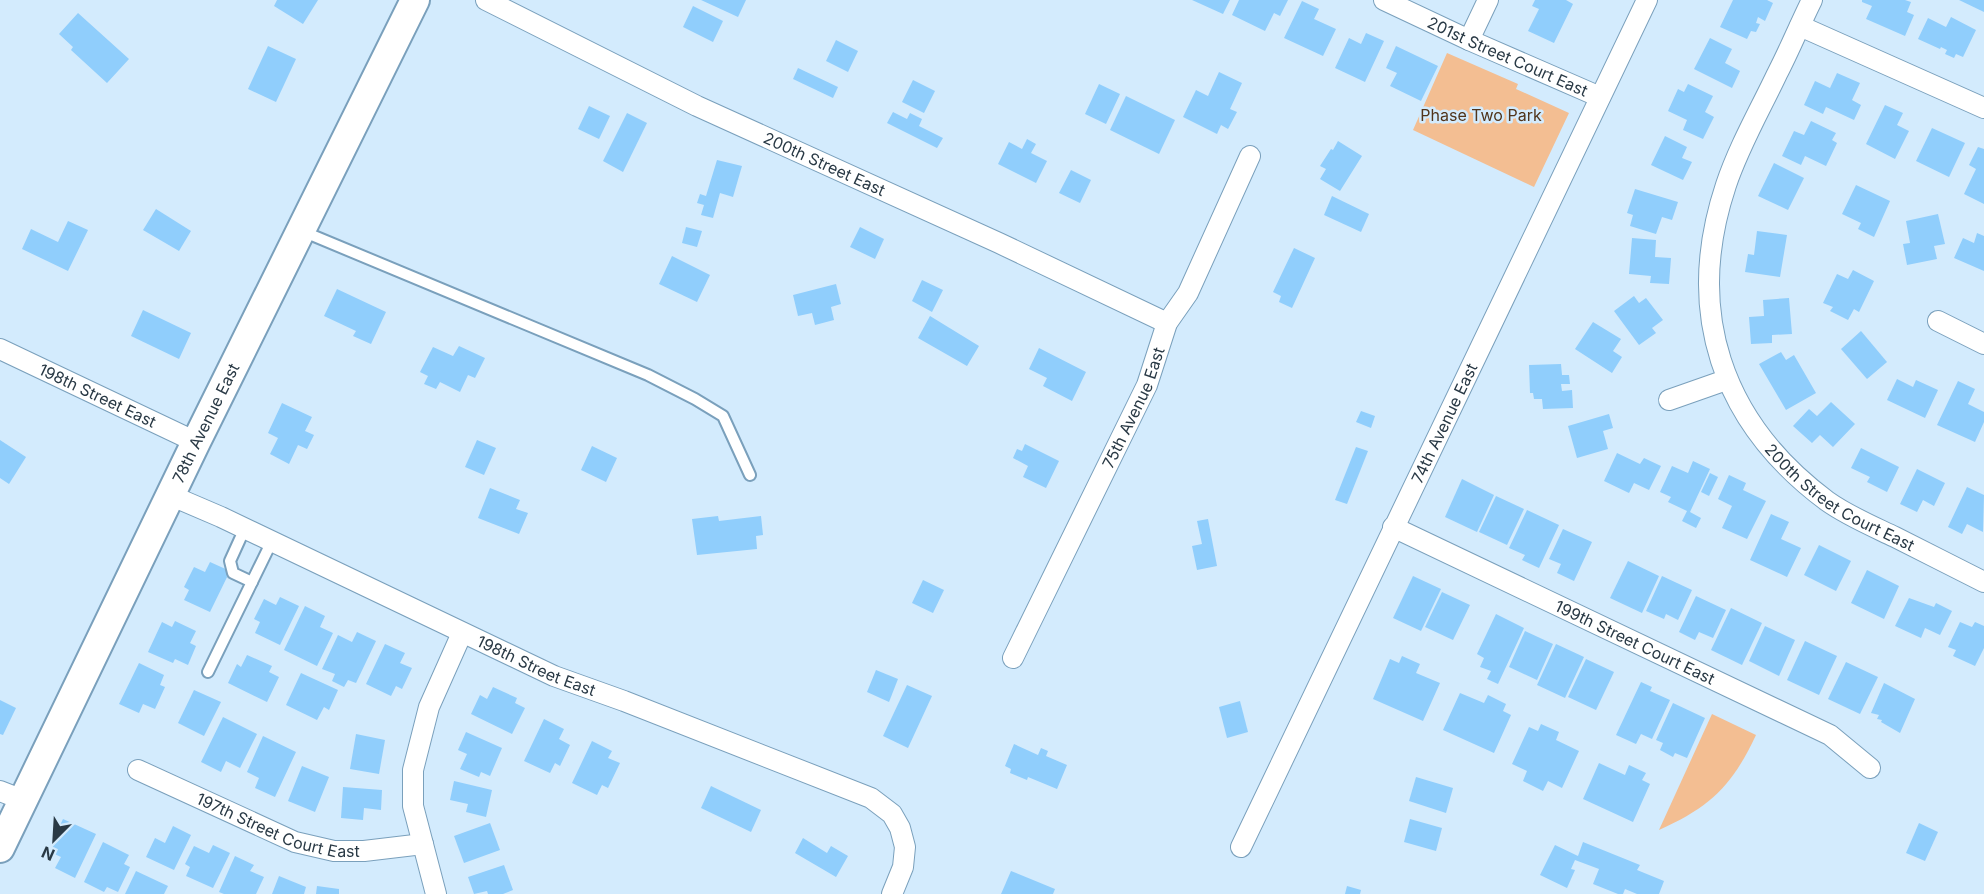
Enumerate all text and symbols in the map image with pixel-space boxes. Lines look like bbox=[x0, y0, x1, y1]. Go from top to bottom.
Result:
street label: 201st Street Court East bbox=[1424, 12, 1591, 101]
park label: Phase Two Park bbox=[1420, 105, 1542, 125]
street label: 200th Street East bbox=[760, 128, 888, 200]
street label: 75th Avenue East bbox=[1098, 345, 1169, 472]
street label: 198th Street East bbox=[36, 359, 159, 432]
street label: 78th Avenue East bbox=[168, 360, 243, 486]
street label: 74th Avenue East bbox=[1407, 360, 1481, 486]
street label: 200th Street Court East bbox=[1761, 439, 1918, 555]
street label: 199th Street Court East bbox=[1552, 596, 1718, 689]
street label: 198th Street East bbox=[474, 631, 598, 700]
street label: 197th Street Court East bbox=[193, 788, 360, 861]
north arrow bbox=[24, 810, 84, 870]
text: N bbox=[38, 842, 58, 865]

